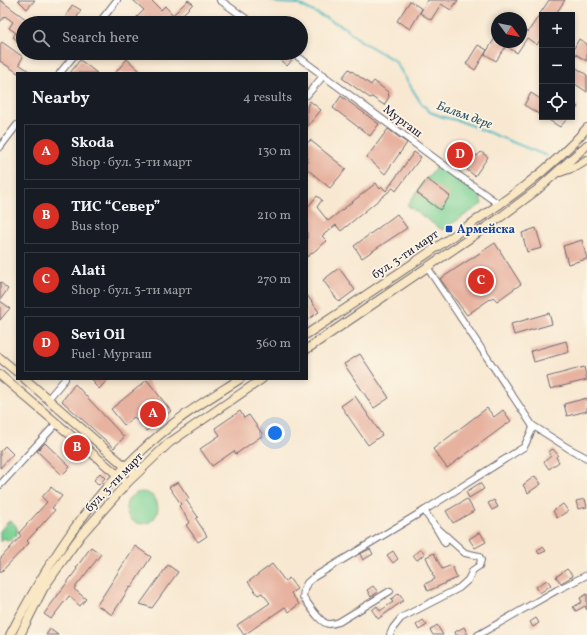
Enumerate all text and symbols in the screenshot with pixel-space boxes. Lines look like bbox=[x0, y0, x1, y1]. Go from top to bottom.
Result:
north arrow bbox=[491, 12, 527, 48]
map controls bbox=[539, 12, 575, 120]
button: + bbox=[539, 12, 575, 48]
search box bbox=[16, 16, 308, 60]
icon: search bbox=[30, 27, 52, 49]
text: Search here bbox=[62, 28, 139, 49]
button: − bbox=[539, 48, 575, 84]
button: locate bbox=[539, 84, 575, 120]
text: Nearby bbox=[32, 87, 90, 110]
text: 4 results bbox=[243, 89, 292, 107]
water label: Балъм дере bbox=[434, 98, 495, 134]
street label: Мургаш bbox=[380, 102, 425, 142]
text: Skoda bbox=[71, 133, 114, 154]
pin: D bbox=[447, 140, 473, 170]
text: A bbox=[41, 143, 51, 161]
text: 130 m bbox=[258, 143, 291, 161]
text: Shop · бул. 3-ти март bbox=[71, 154, 192, 172]
text: ТИС “Север” bbox=[71, 197, 160, 218]
text: B bbox=[42, 207, 50, 225]
text: 210 m bbox=[257, 207, 291, 225]
text: Bus stop bbox=[71, 218, 119, 236]
place label: Армейска bbox=[457, 222, 516, 238]
marker: Армейска bbox=[444, 224, 454, 234]
street label: бул. 3-ти март bbox=[369, 227, 442, 283]
text: Alati bbox=[71, 261, 106, 282]
pin: C bbox=[468, 266, 494, 296]
text: C bbox=[42, 271, 50, 289]
text: 270 m bbox=[257, 271, 291, 289]
text: Shop · бул. 3-ти март bbox=[71, 282, 192, 300]
text: Sevi Oil bbox=[71, 325, 125, 346]
text: D bbox=[41, 335, 51, 353]
text: 360 m bbox=[256, 335, 291, 353]
text: Fuel · Мургаш bbox=[71, 346, 152, 364]
pin: A bbox=[140, 399, 166, 429]
your location bbox=[265, 423, 285, 443]
pin: B bbox=[64, 433, 90, 463]
street label: бул. 3-ти март bbox=[82, 449, 147, 516]

